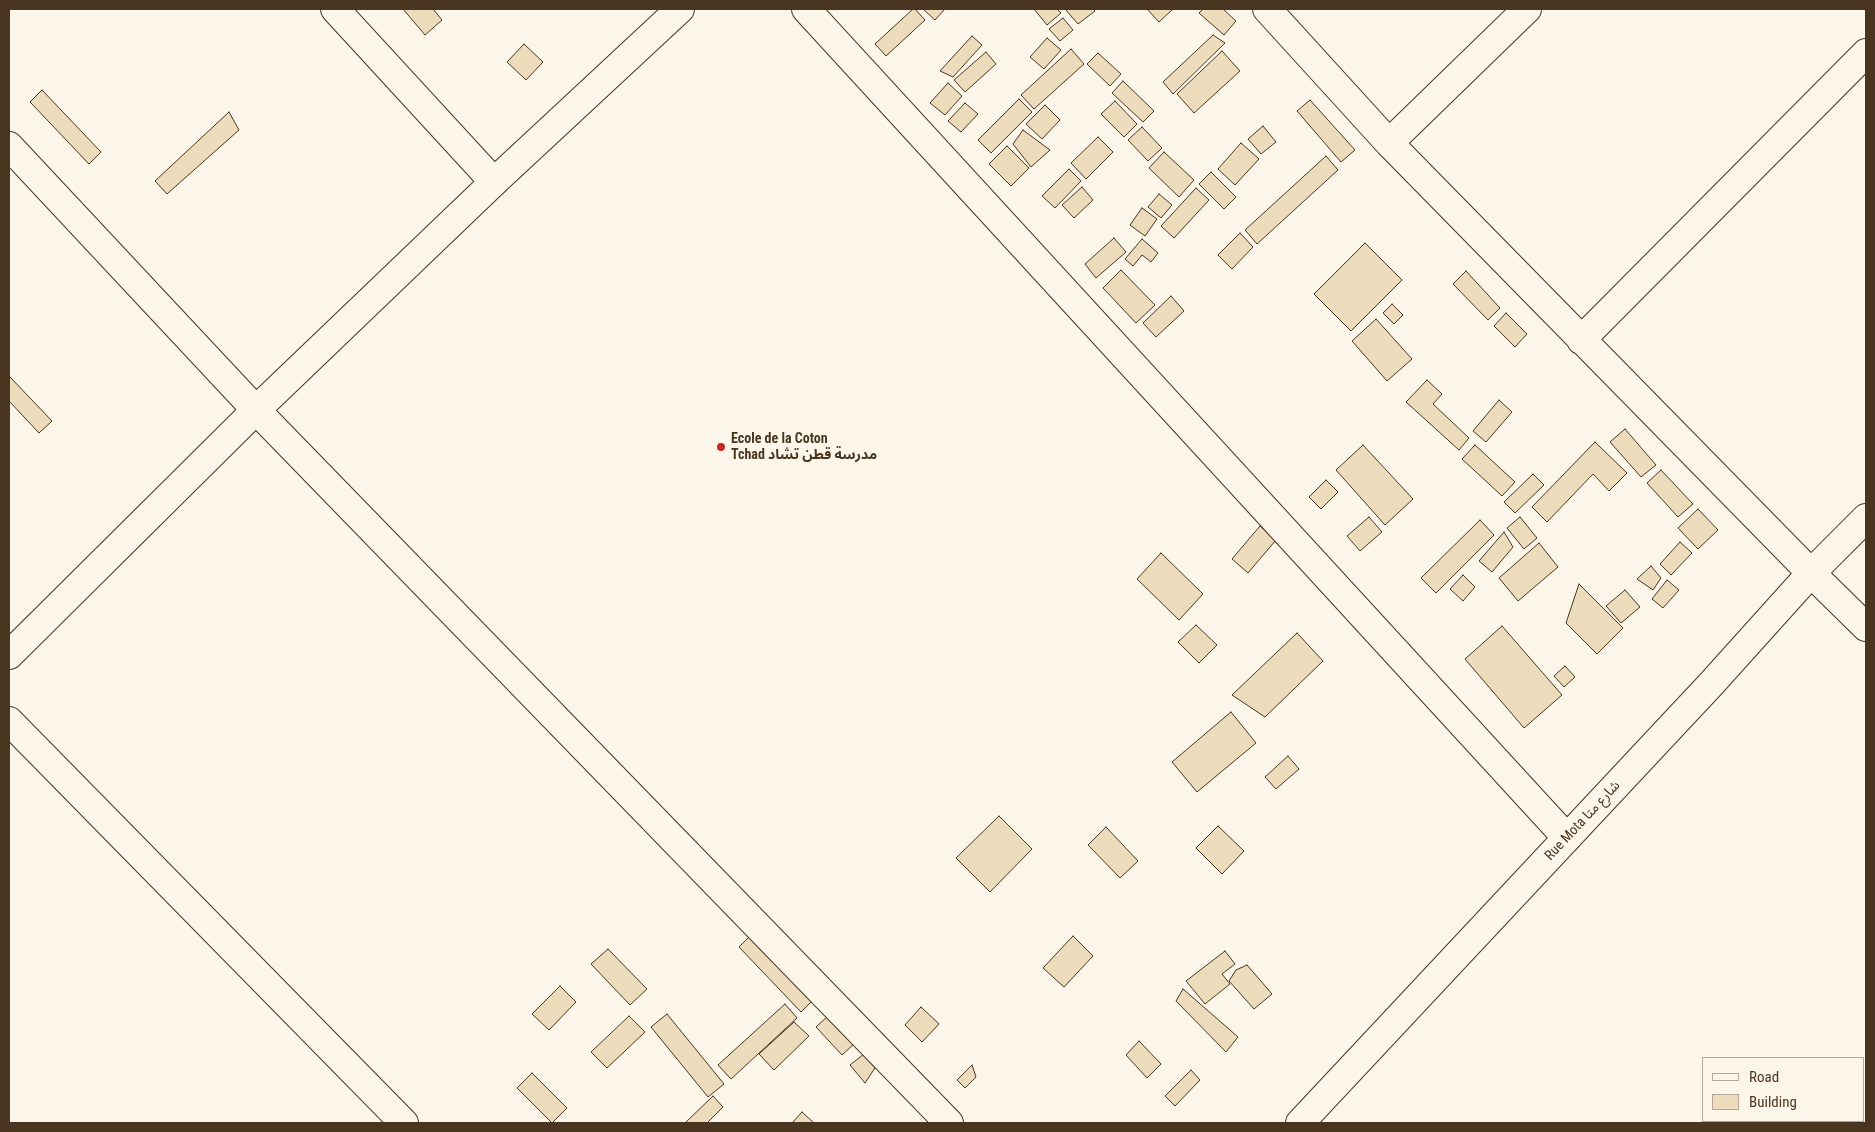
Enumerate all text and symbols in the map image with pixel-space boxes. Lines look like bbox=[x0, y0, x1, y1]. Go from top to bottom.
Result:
place label: Ecole de la Coton Tchad مدرسة قطن تشاد bbox=[731, 431, 877, 464]
marker: Ecole de la Coton Tchad مدرسة قطن تشاد bbox=[715, 441, 727, 453]
street label: Rue Mota شارع متا bbox=[1542, 778, 1624, 864]
legend bbox=[1702, 1057, 1865, 1122]
text: Road bbox=[1749, 1068, 1779, 1086]
text: Building bbox=[1749, 1093, 1797, 1111]

